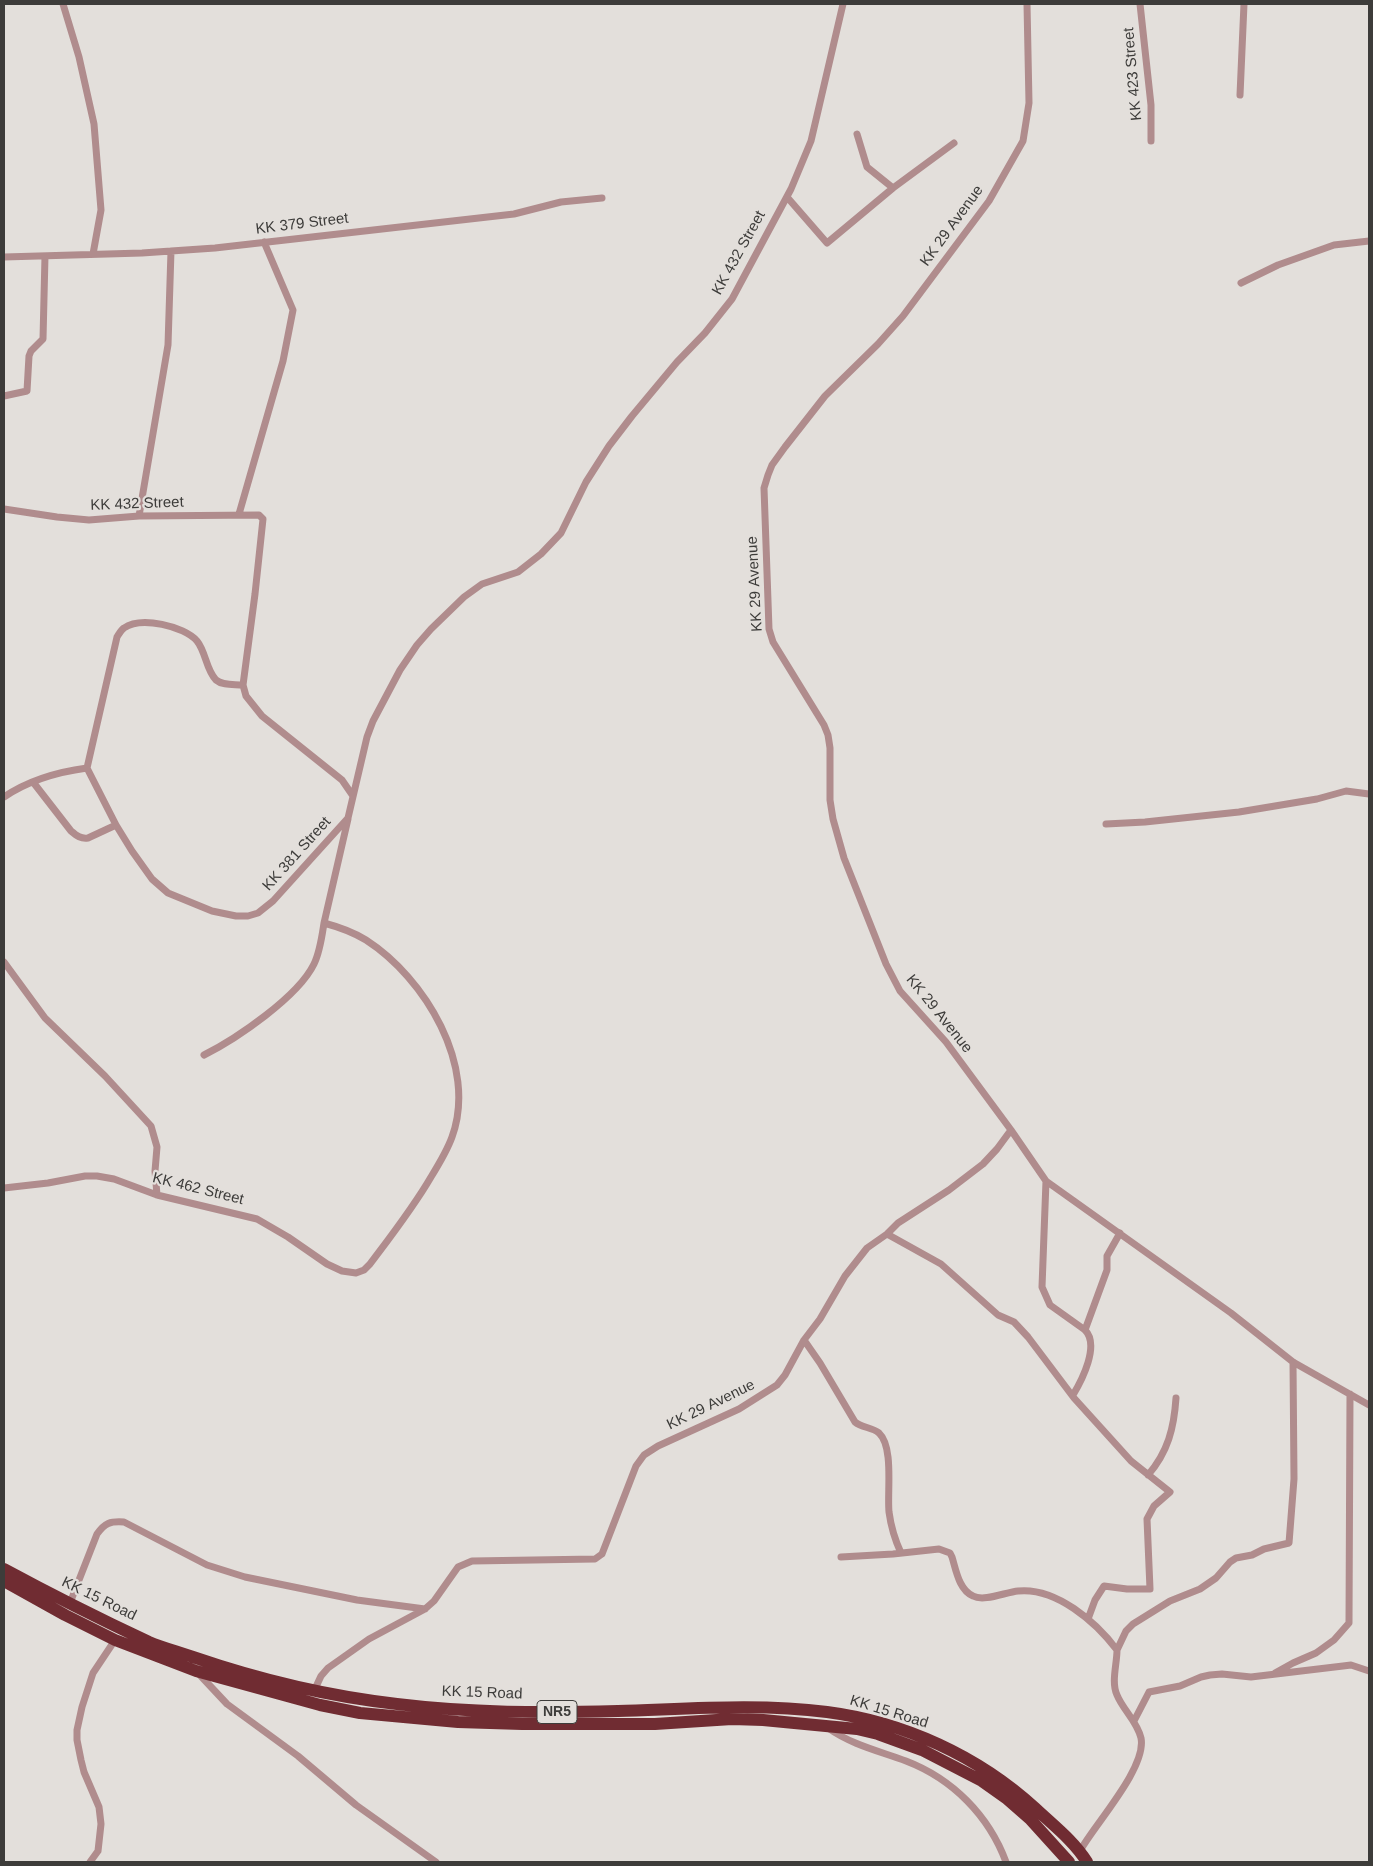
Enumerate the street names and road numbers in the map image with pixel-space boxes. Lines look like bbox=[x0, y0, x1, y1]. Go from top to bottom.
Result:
street label: KK 423 Street bbox=[1120, 27, 1146, 121]
street label: KK 29 Avenue bbox=[917, 182, 987, 270]
street label: KK 432 Street bbox=[708, 208, 770, 298]
street label: KK 379 Street bbox=[255, 209, 349, 239]
street label: KK 432 Street bbox=[90, 493, 184, 515]
street label: KK 29 Avenue bbox=[744, 536, 766, 632]
street label: KK 381 Street bbox=[259, 813, 335, 895]
street label: KK 29 Avenue bbox=[902, 971, 976, 1057]
street label: KK 462 Street bbox=[151, 1169, 245, 1209]
street label: KK 29 Avenue bbox=[664, 1376, 758, 1434]
street label: KK 15 Road bbox=[59, 1573, 139, 1625]
street label: KK 15 Road bbox=[441, 1683, 523, 1703]
street label: KK 15 Road bbox=[848, 1692, 930, 1732]
road number: NR5 bbox=[537, 1700, 577, 1724]

